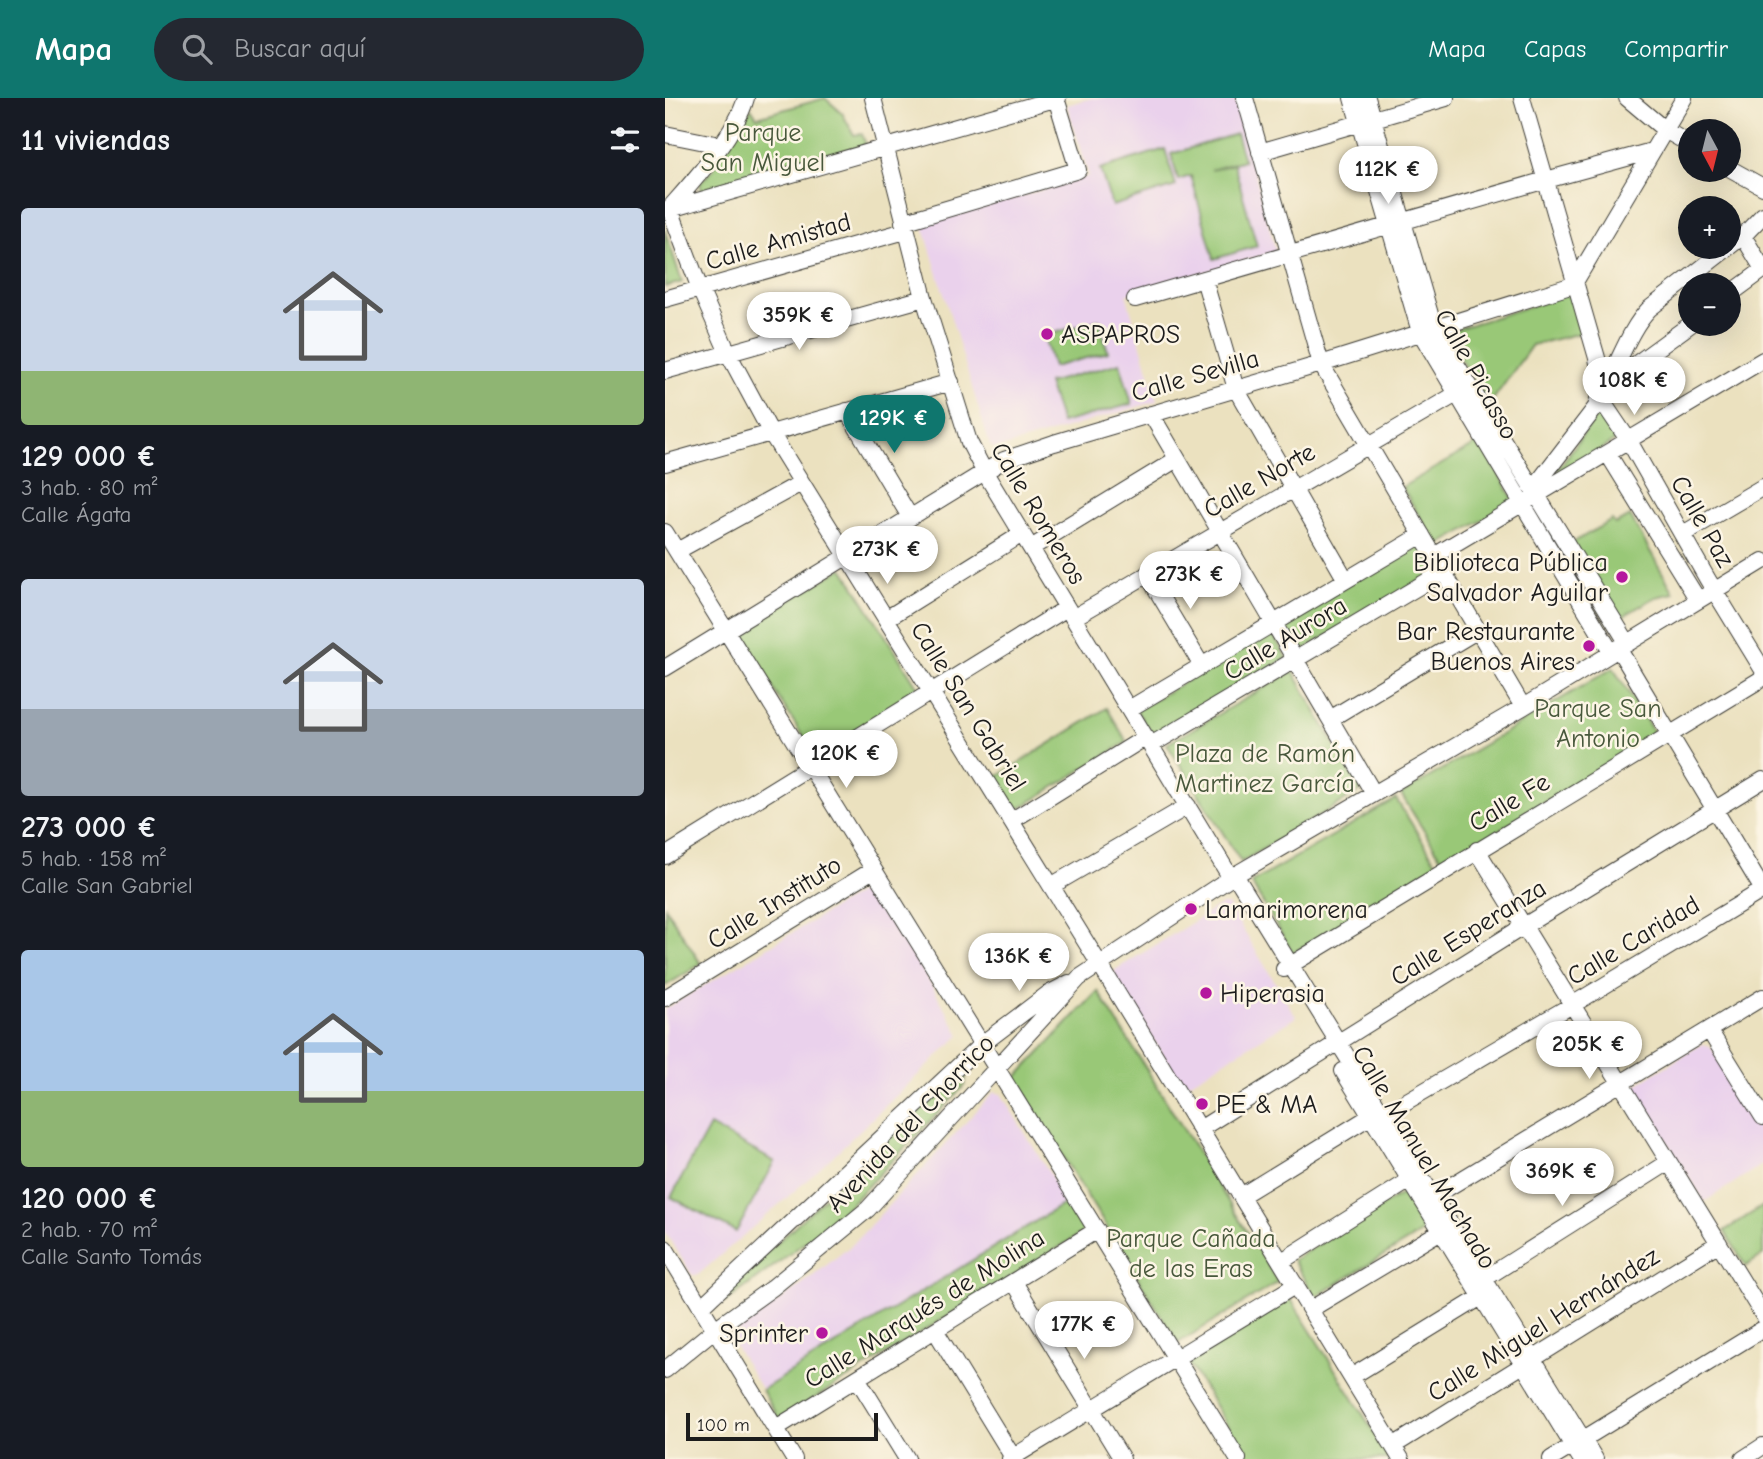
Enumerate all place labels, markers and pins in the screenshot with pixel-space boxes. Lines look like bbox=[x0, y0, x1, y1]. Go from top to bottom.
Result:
pin: 112K € bbox=[1331, 146, 1445, 206]
pin: 359K € bbox=[742, 292, 856, 352]
place label: ASPAPROS bbox=[1061, 320, 1180, 350]
marker: ASPAPROS bbox=[1039, 326, 1055, 342]
pin: 108K € bbox=[1577, 358, 1691, 417]
pin: 129K € bbox=[837, 396, 951, 455]
pin: 273K € bbox=[830, 526, 944, 586]
place label: Biblioteca Pública Salvador Aguilar bbox=[1413, 548, 1609, 608]
pin: 273K € bbox=[1133, 552, 1247, 611]
marker: Biblioteca Pública Salvador Aguilar bbox=[1614, 569, 1630, 585]
place label: Bar Restaurante Buenos Aires bbox=[1397, 617, 1575, 677]
marker: Bar Restaurante Buenos Aires bbox=[1581, 638, 1597, 654]
pin: 120K € bbox=[789, 730, 903, 790]
place label: Lamarimorena bbox=[1205, 895, 1368, 925]
marker: Lamarimorena bbox=[1183, 901, 1199, 917]
pin: 136K € bbox=[962, 934, 1076, 993]
place label: Hiperasia bbox=[1220, 979, 1325, 1009]
marker: Hiperasia bbox=[1198, 985, 1214, 1001]
pin: 205K € bbox=[1532, 1021, 1646, 1081]
place label: PE & MA bbox=[1216, 1090, 1317, 1120]
marker: PE & MA bbox=[1194, 1096, 1210, 1112]
pin: 369K € bbox=[1505, 1148, 1619, 1208]
pin: 177K € bbox=[1027, 1302, 1141, 1361]
place label: Sprinter bbox=[719, 1319, 809, 1349]
marker: Sprinter bbox=[814, 1325, 830, 1341]

